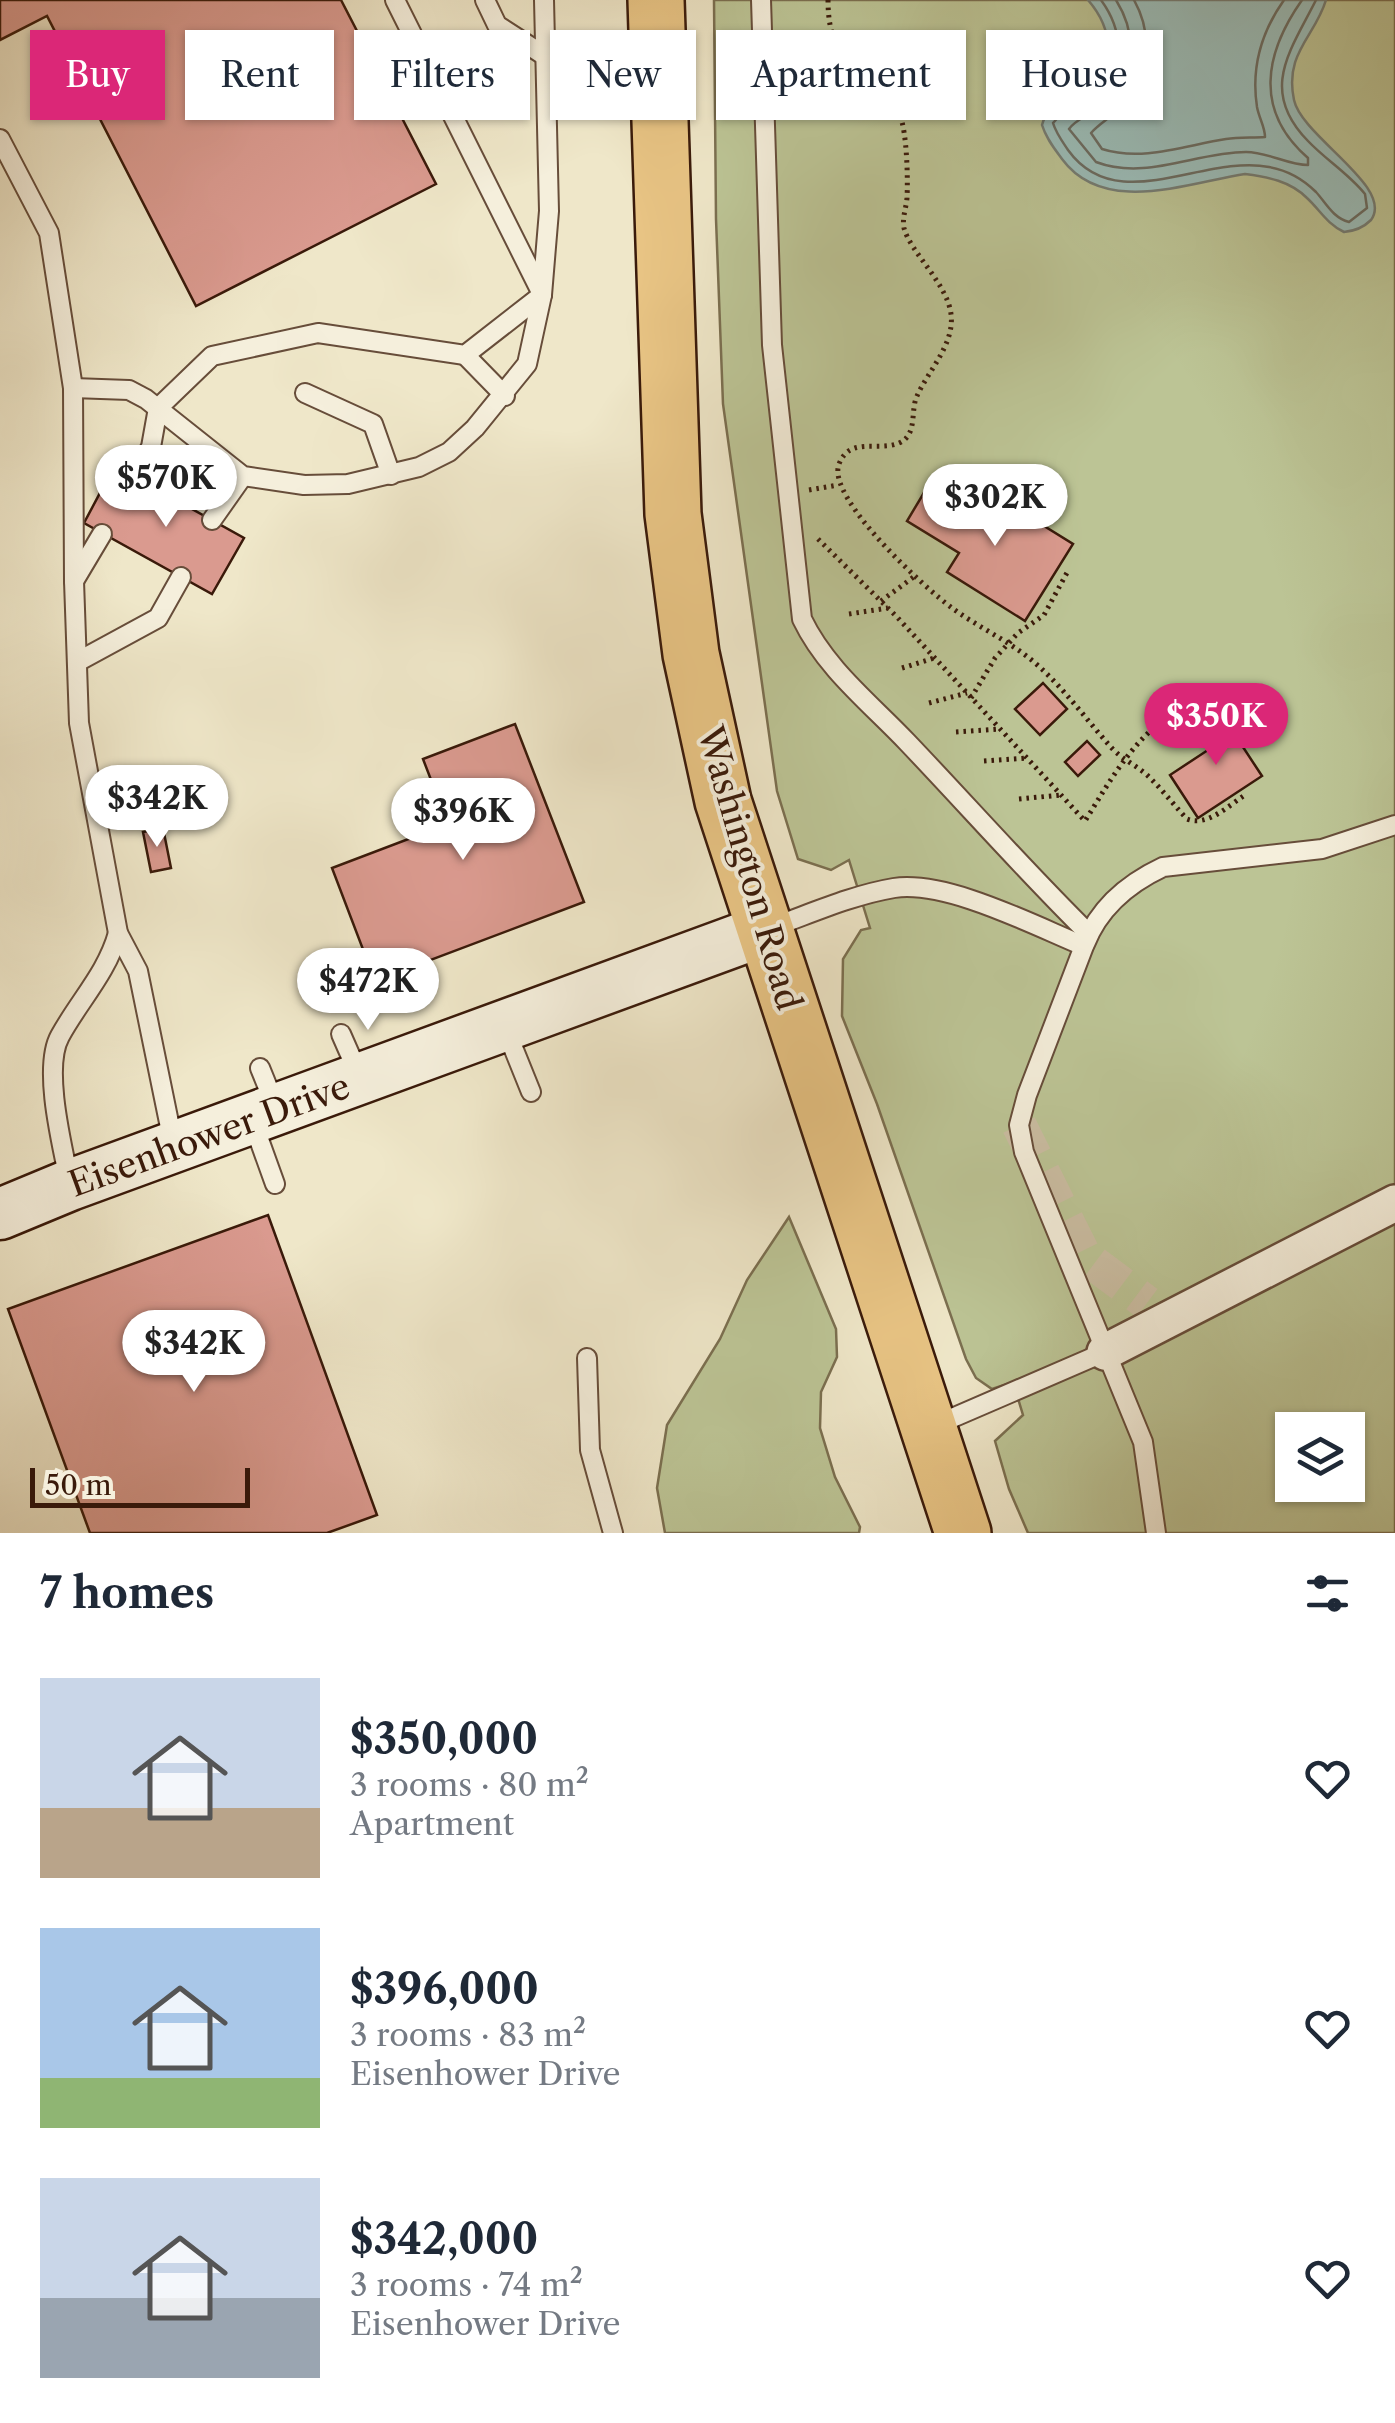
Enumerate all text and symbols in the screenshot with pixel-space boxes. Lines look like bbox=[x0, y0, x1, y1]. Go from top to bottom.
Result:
chip: Buy bbox=[30, 30, 165, 120]
chip: Rent bbox=[185, 30, 334, 120]
chip: Filters bbox=[354, 30, 530, 120]
chip: New bbox=[550, 30, 696, 120]
chip: Apartment bbox=[716, 30, 966, 120]
chip: House bbox=[986, 30, 1163, 120]
pin: $570K bbox=[96, 445, 236, 530]
text: $570K bbox=[117, 458, 215, 497]
pin: $302K bbox=[925, 464, 1065, 549]
text: $302K bbox=[945, 477, 1045, 516]
pin: $350K bbox=[1146, 683, 1286, 768]
text: $350K bbox=[1166, 696, 1266, 735]
street label: Washington Road bbox=[689, 720, 811, 1015]
pin: $342K bbox=[87, 765, 227, 850]
text: $342K bbox=[107, 778, 207, 817]
pin: $396K bbox=[393, 778, 533, 863]
text: $396K bbox=[413, 791, 513, 830]
pin: $472K bbox=[298, 948, 438, 1033]
text: $472K bbox=[319, 961, 417, 1000]
street label: Eisenhower Drive bbox=[63, 1064, 355, 1206]
pin: $342K bbox=[124, 1310, 264, 1395]
text: $342K bbox=[144, 1323, 244, 1362]
map controls bbox=[1275, 1412, 1365, 1502]
button: layers bbox=[1275, 1412, 1365, 1502]
scale bar bbox=[30, 1463, 250, 1508]
text: 50 m bbox=[45, 1468, 112, 1502]
icon: filters bbox=[1300, 1566, 1355, 1621]
text: 7 homes bbox=[40, 1567, 214, 1619]
text: $350,000 bbox=[350, 1713, 538, 1765]
icon: home bbox=[120, 1718, 240, 1838]
icon: heart bbox=[1300, 1751, 1355, 1806]
text: 3 rooms · 80 m² bbox=[350, 1765, 589, 1804]
text: Apartment bbox=[350, 1804, 514, 1843]
text: $396,000 bbox=[350, 1963, 539, 2015]
icon: home bbox=[120, 1968, 240, 2088]
icon: heart bbox=[1300, 2001, 1355, 2056]
text: 3 rooms · 83 m² bbox=[350, 2015, 586, 2054]
text: Eisenhower Drive bbox=[350, 2054, 621, 2093]
text: $342,000 bbox=[350, 2213, 538, 2265]
icon: home bbox=[120, 2218, 240, 2338]
icon: heart bbox=[1300, 2251, 1355, 2306]
text: 3 rooms · 74 m² bbox=[350, 2265, 583, 2304]
text: Eisenhower Drive bbox=[350, 2304, 621, 2343]

